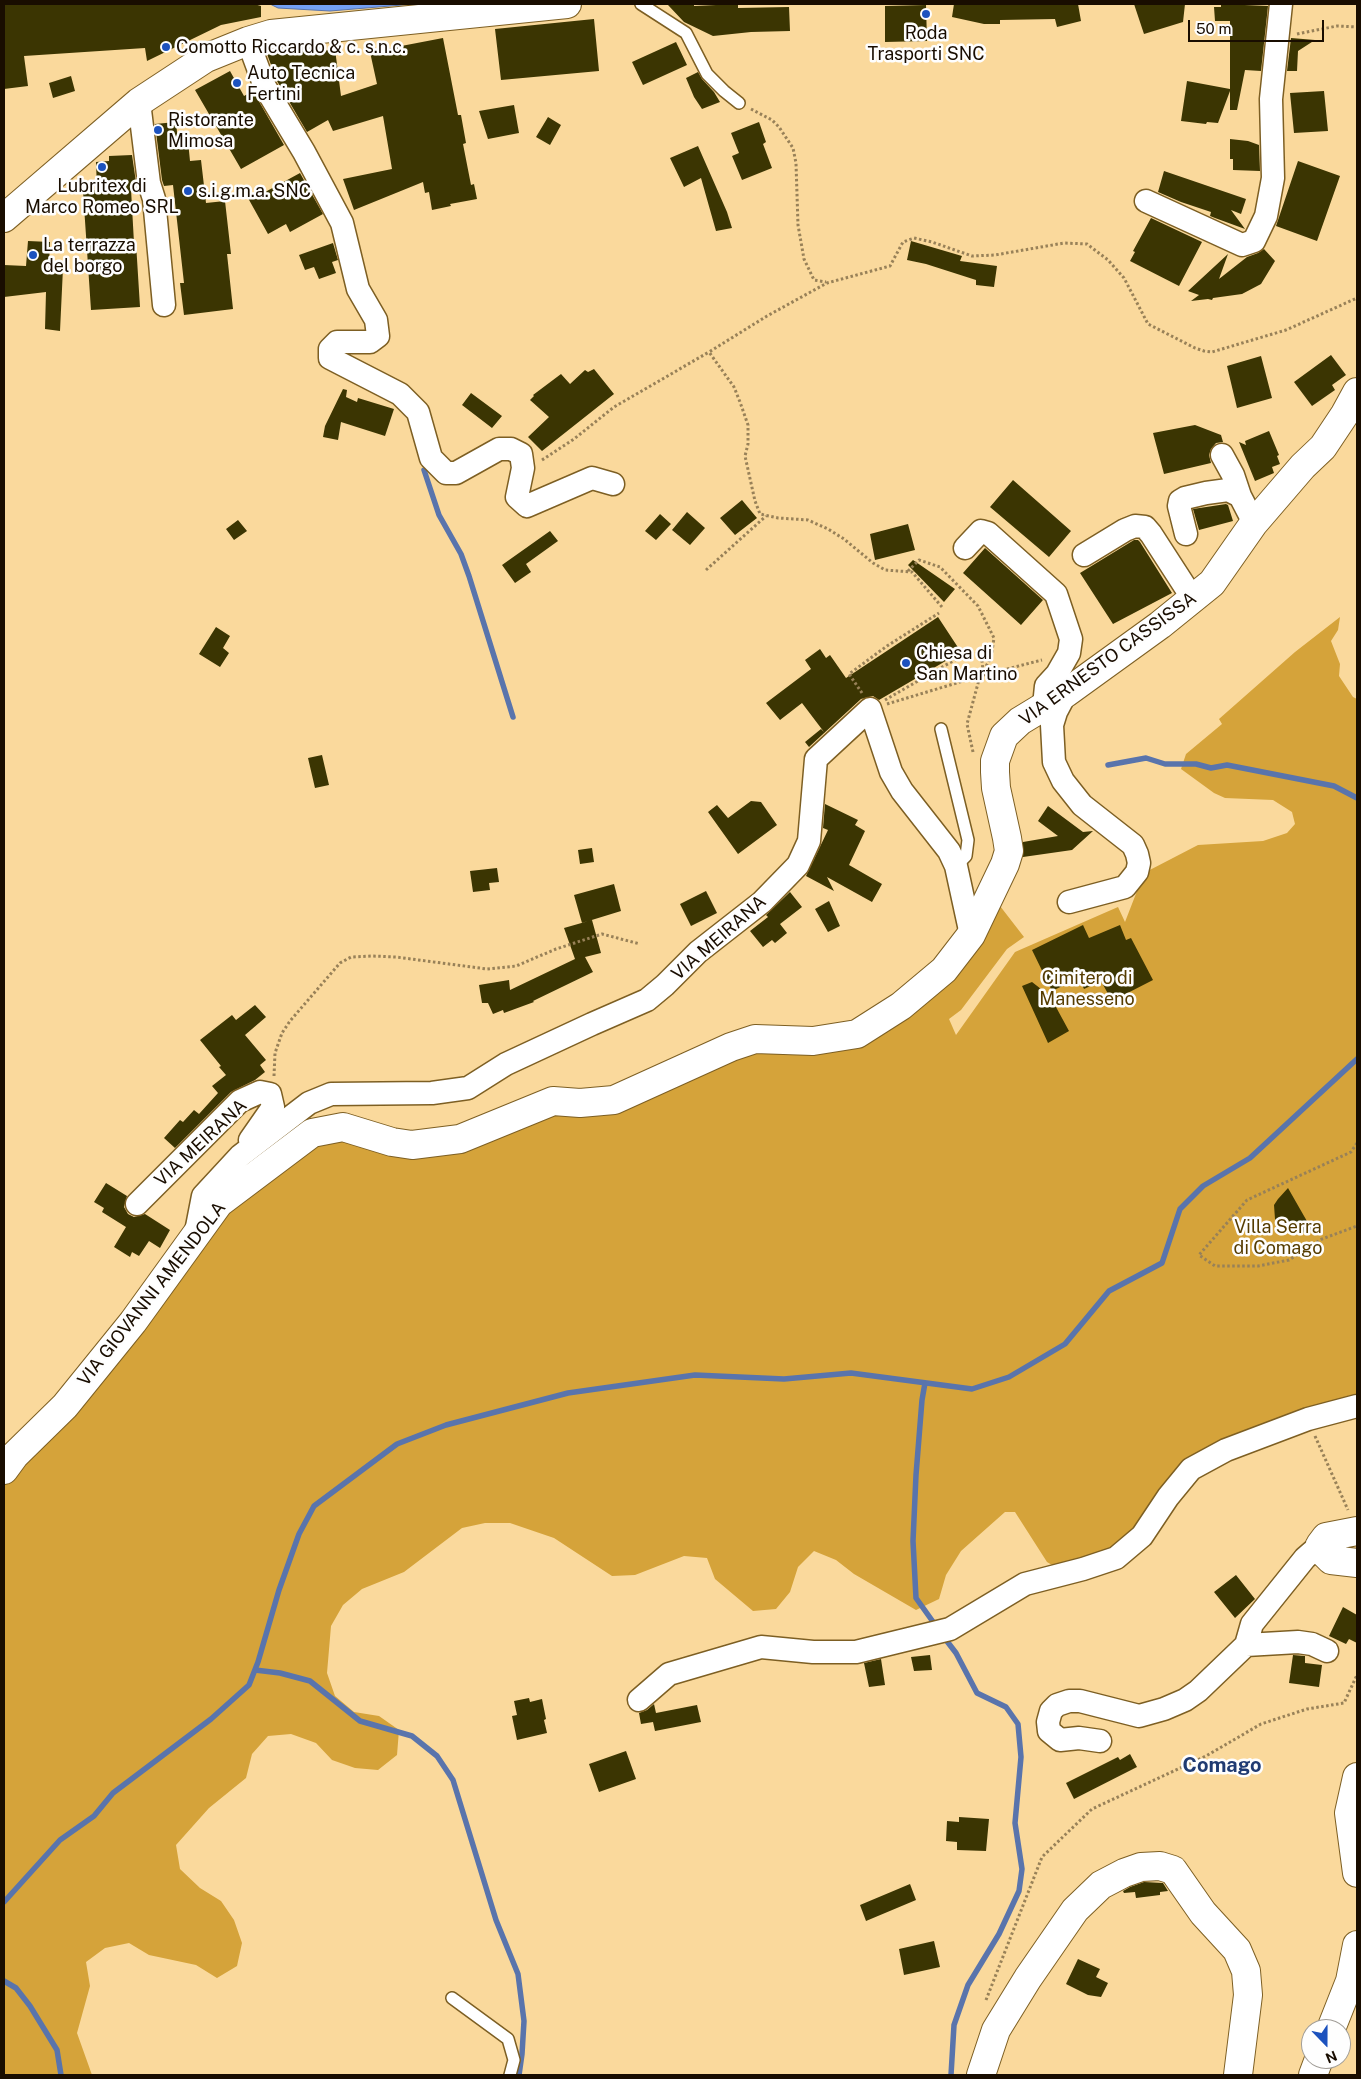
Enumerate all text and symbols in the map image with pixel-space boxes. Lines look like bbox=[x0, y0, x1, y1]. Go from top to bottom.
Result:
marker: Roda Trasporti SNC bbox=[920, 8, 932, 20]
scale bar bbox=[1191, 10, 1327, 42]
text: 50 m bbox=[1196, 20, 1231, 37]
place label: Roda Trasporti SNC bbox=[867, 22, 985, 64]
place label: Comotto Riccardo & c. s.n.c. bbox=[176, 36, 406, 58]
marker: Comotto Riccardo & c. s.n.c. bbox=[160, 41, 172, 53]
place label: Auto Tecnica Fertini bbox=[247, 62, 355, 104]
marker: Auto Tecnica Fertini bbox=[231, 77, 243, 89]
place label: Ristorante Mimosa bbox=[168, 109, 254, 152]
marker: Ristorante Mimosa bbox=[152, 124, 164, 136]
marker: Lubritex di Marco Romeo SRL bbox=[96, 161, 108, 173]
place label: Lubritex di Marco Romeo SRL bbox=[25, 175, 179, 218]
place label: s.i.g.m.a. SNC bbox=[198, 180, 311, 202]
marker: s.i.g.m.a. SNC bbox=[182, 185, 194, 197]
place label: La terrazza del borgo bbox=[43, 234, 136, 276]
marker: La terrazza del borgo bbox=[27, 249, 39, 261]
street label: VIA ERNESTO CASSISSA bbox=[1015, 588, 1201, 730]
place label: Chiesa di San Martino bbox=[916, 642, 1017, 684]
marker: Chiesa di San Martino bbox=[900, 657, 912, 669]
street label: VIA MEIRANA bbox=[667, 891, 771, 985]
park label: Cimitero di Manesseno bbox=[1039, 967, 1135, 1010]
street label: VIA MEIRANA bbox=[150, 1095, 252, 1191]
street label: VIA GIOVANNI AMENDOLA bbox=[73, 1198, 231, 1390]
park label: Villa Serra di Comago bbox=[1234, 1216, 1322, 1258]
district label: Comago bbox=[1183, 1754, 1261, 1778]
north arrow bbox=[1301, 2019, 1351, 2069]
text: N bbox=[1323, 2048, 1339, 2066]

